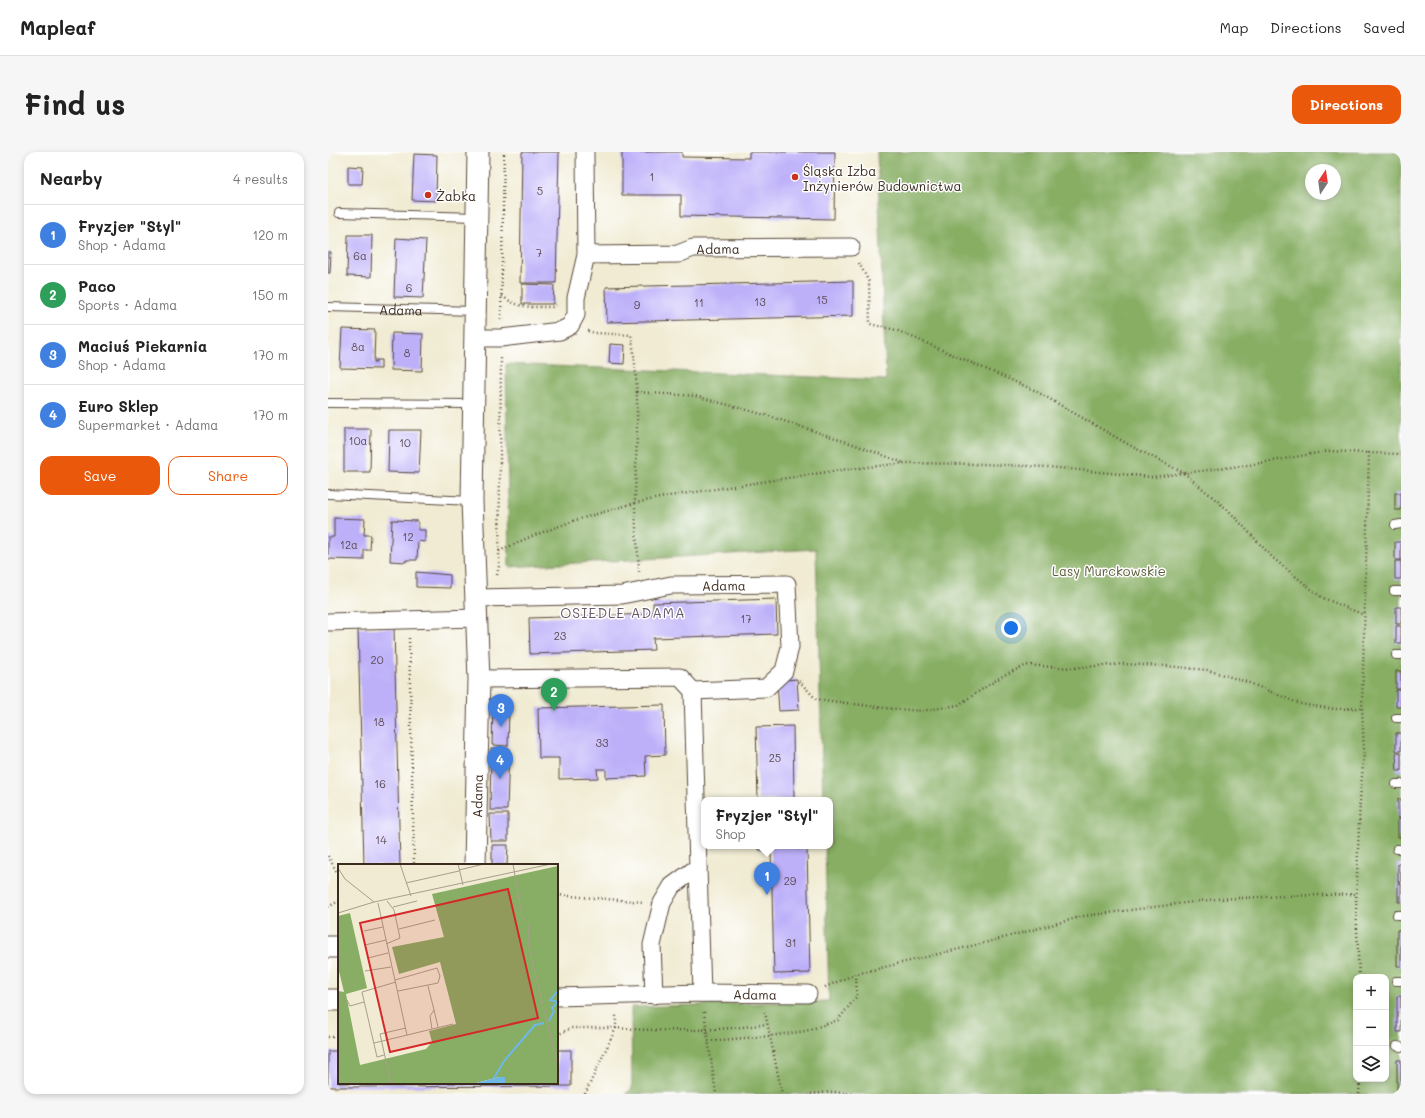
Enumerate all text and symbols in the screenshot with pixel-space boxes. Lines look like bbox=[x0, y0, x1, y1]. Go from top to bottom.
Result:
text: Mapleaf bbox=[20, 15, 95, 40]
text: Map bbox=[1220, 18, 1248, 37]
text: Directions bbox=[1270, 18, 1341, 37]
text: Saved bbox=[1363, 18, 1405, 37]
button: Directions bbox=[1292, 85, 1401, 124]
text: Find us bbox=[24, 86, 125, 122]
place label: Śląska Izba Inżynierów Budownictwa bbox=[803, 162, 962, 194]
north arrow bbox=[1305, 164, 1341, 200]
text: Nearby bbox=[40, 167, 102, 189]
house number: 1 bbox=[650, 169, 654, 184]
text: 4 results bbox=[233, 170, 288, 187]
marker: Śląska Izba Inżynierów Budownictwa bbox=[790, 172, 800, 182]
house number: 5 bbox=[537, 183, 543, 198]
place label: Żabka bbox=[436, 187, 476, 204]
marker: Żabka bbox=[423, 190, 433, 200]
text: Fryzjer "Styl" bbox=[78, 216, 181, 236]
text: 1 bbox=[50, 226, 56, 243]
text: 120 m bbox=[252, 226, 288, 243]
text: Shop · Adama bbox=[78, 236, 166, 253]
street label: Adama bbox=[696, 239, 740, 256]
house number: 7 bbox=[536, 245, 542, 260]
house number: 6a bbox=[353, 248, 367, 263]
text: Paco bbox=[78, 276, 116, 296]
house number: 6 bbox=[406, 280, 412, 295]
text: 2 bbox=[49, 286, 57, 303]
text: 150 m bbox=[252, 286, 288, 303]
house number: 15 bbox=[816, 292, 828, 307]
house number: 13 bbox=[754, 294, 766, 309]
house number: 11 bbox=[694, 295, 704, 310]
text: Sports · Adama bbox=[78, 296, 177, 313]
house number: 9 bbox=[634, 297, 641, 312]
street label: Adama bbox=[379, 300, 423, 318]
text: Maciuś Piekarnia bbox=[78, 336, 207, 356]
house number: 8a bbox=[351, 339, 365, 354]
house number: 8 bbox=[404, 345, 411, 360]
text: 3 bbox=[49, 346, 57, 363]
text: 170 m bbox=[252, 346, 288, 363]
text: Shop · Adama bbox=[78, 356, 166, 373]
text: Euro Sklep bbox=[78, 396, 158, 416]
text: 4 bbox=[49, 406, 57, 423]
text: 170 m bbox=[252, 406, 288, 423]
text: Supermarket · Adama bbox=[78, 416, 218, 433]
house number: 10a bbox=[349, 433, 367, 448]
house number: 10 bbox=[399, 435, 411, 450]
button: Save bbox=[40, 456, 160, 495]
button: Share bbox=[168, 456, 288, 495]
house number: 12 bbox=[402, 529, 414, 544]
house number: 12a bbox=[340, 537, 358, 552]
park label: Lasy Murckowskie bbox=[1052, 562, 1166, 579]
street label: Adama bbox=[702, 576, 746, 593]
district label: OSIEDLE ADAMA bbox=[560, 603, 686, 622]
house number: 17 bbox=[740, 611, 752, 626]
your location bbox=[1001, 618, 1021, 638]
house number: 23 bbox=[554, 628, 567, 643]
house number: 20 bbox=[371, 652, 384, 667]
pin: 2 bbox=[541, 678, 567, 711]
pin: 3 bbox=[488, 694, 514, 727]
house number: 18 bbox=[373, 714, 385, 729]
house number: 33 bbox=[596, 735, 609, 750]
pin: 4 bbox=[487, 746, 513, 779]
house number: 25 bbox=[769, 750, 781, 765]
street label: Adama bbox=[468, 774, 485, 818]
house number: 16 bbox=[374, 776, 386, 791]
popup bbox=[701, 797, 833, 849]
text: Fryzjer "Styl" bbox=[715, 805, 819, 825]
text: Shop bbox=[715, 825, 746, 842]
house number: 14 bbox=[375, 832, 387, 847]
pin: 1 bbox=[754, 862, 780, 895]
inset map bbox=[338, 864, 558, 1084]
house number: 29 bbox=[784, 873, 797, 888]
house number: 31 bbox=[785, 935, 797, 950]
map controls bbox=[1353, 974, 1389, 1082]
button: + bbox=[1353, 974, 1389, 1010]
street label: Adama bbox=[733, 985, 777, 1002]
button: − bbox=[1353, 1010, 1389, 1046]
button: layers bbox=[1353, 1046, 1389, 1082]

